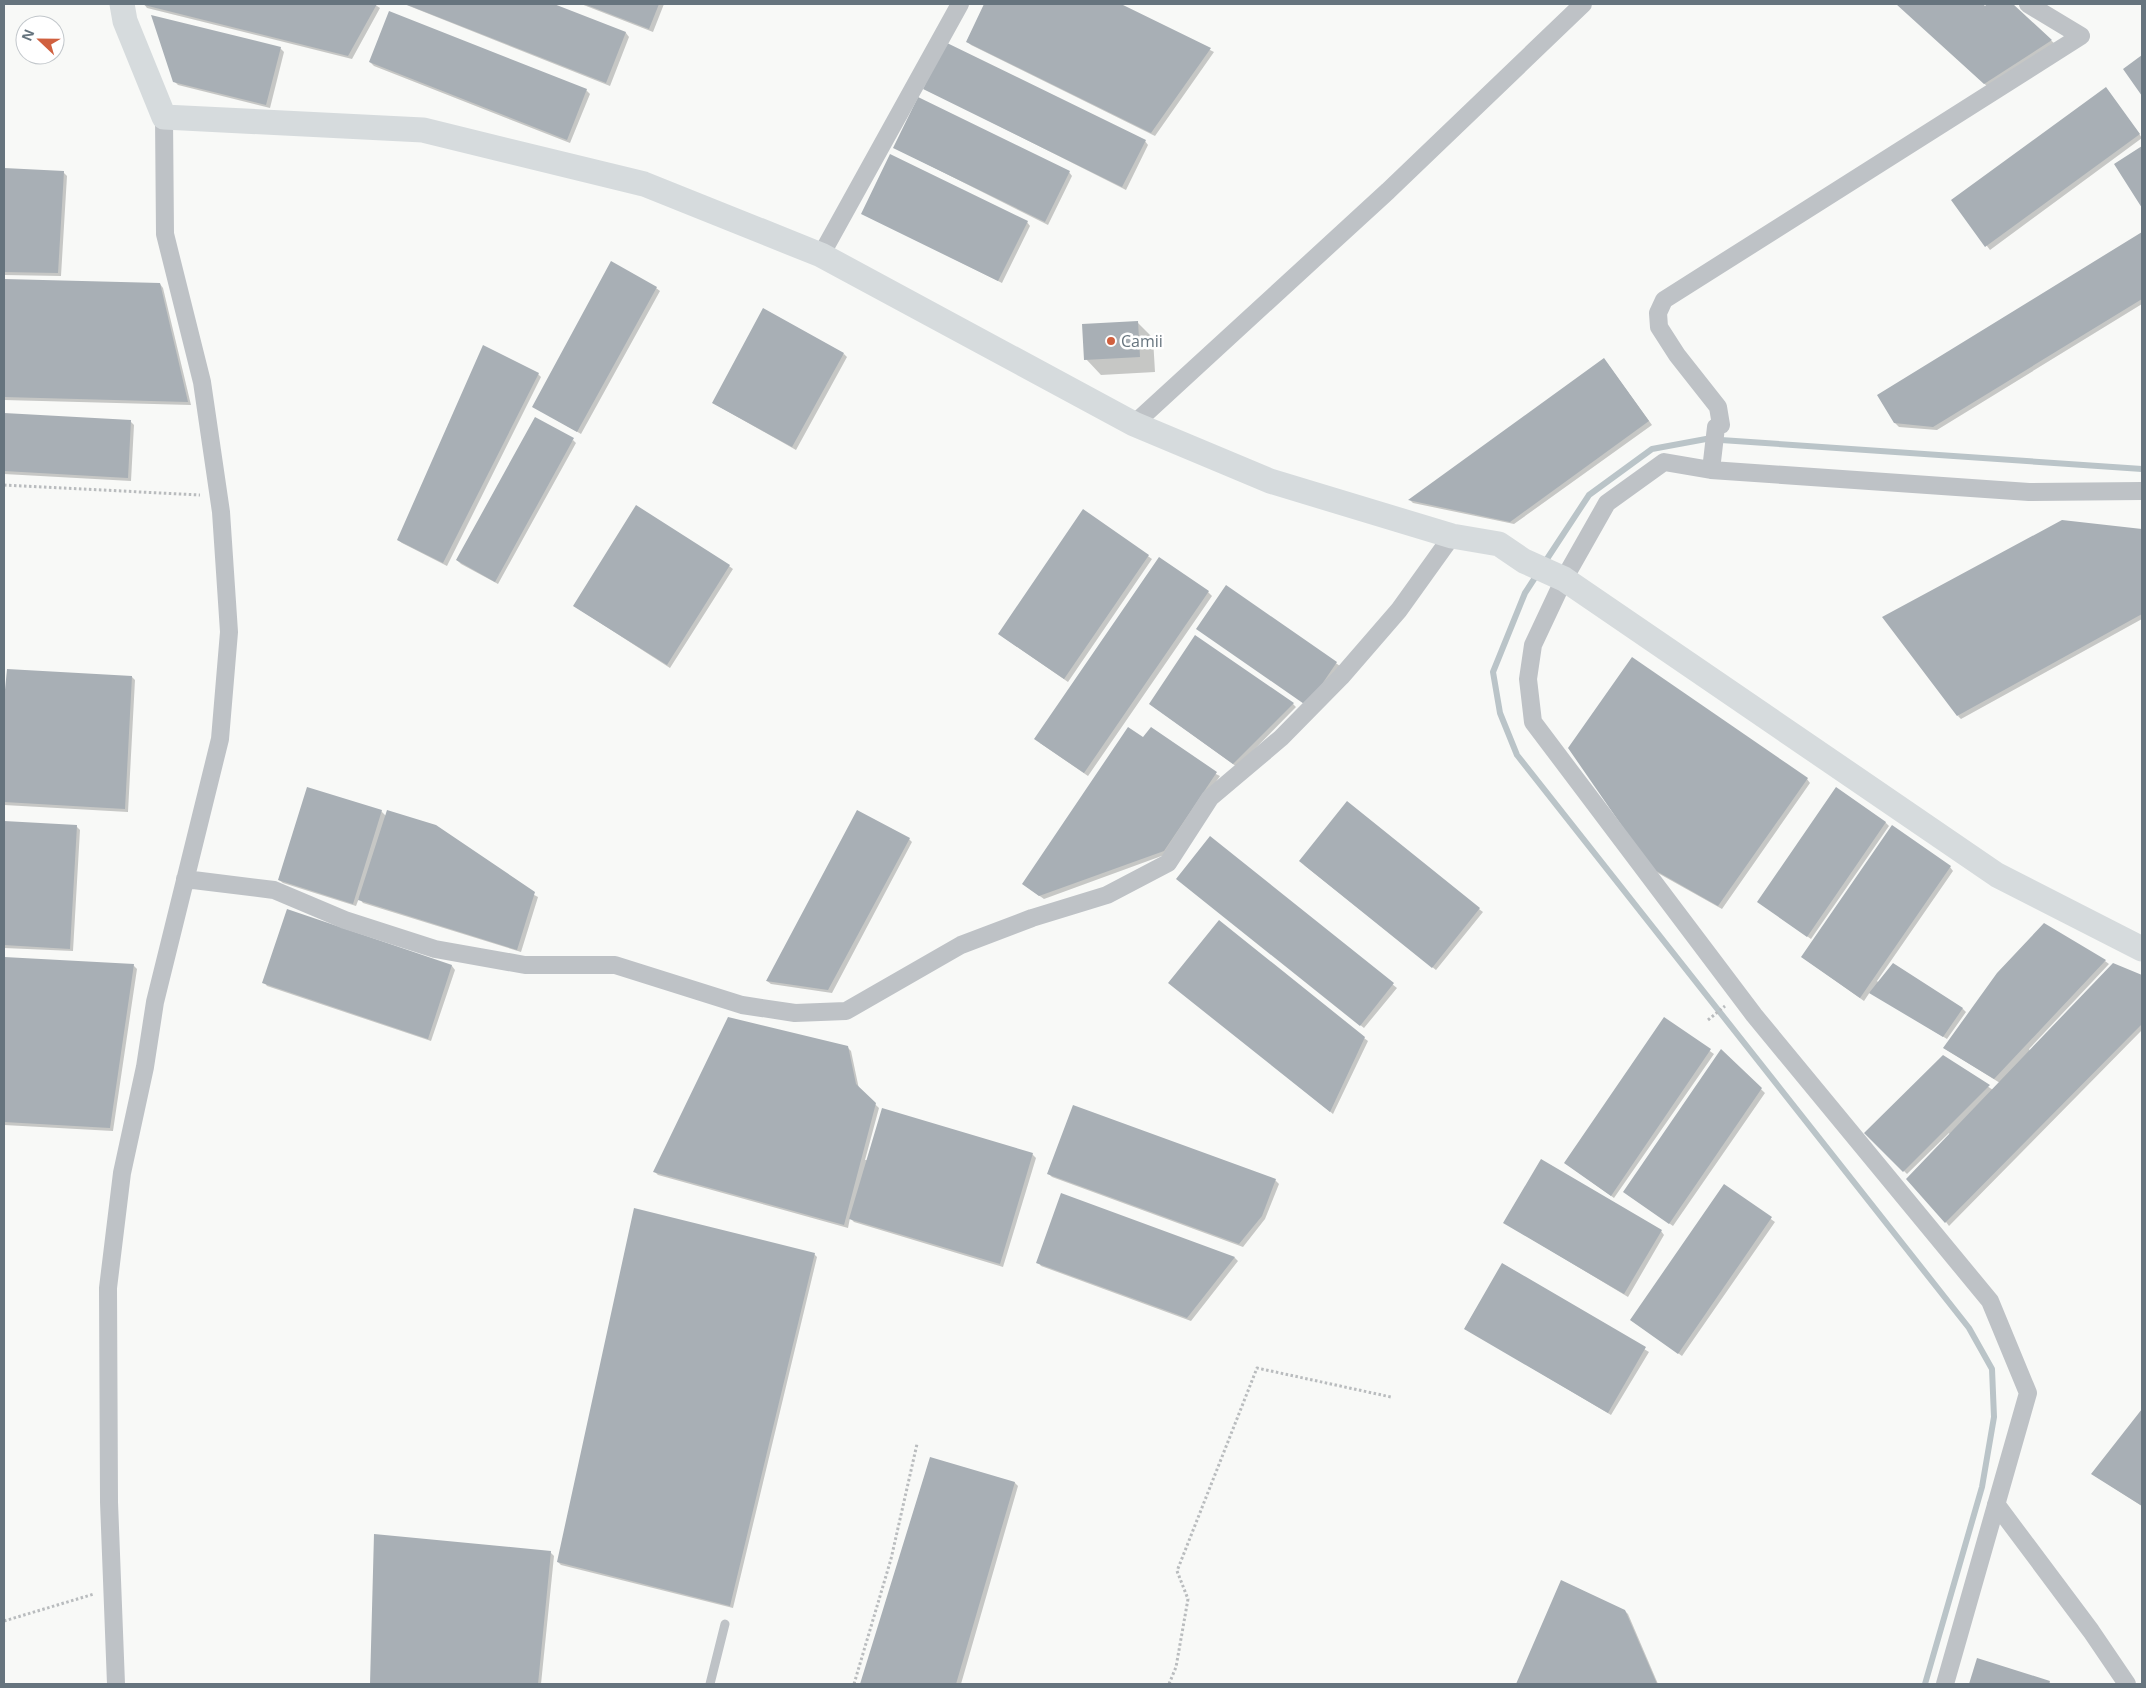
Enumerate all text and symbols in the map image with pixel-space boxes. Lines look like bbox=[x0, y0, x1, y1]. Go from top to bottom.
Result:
north arrow bbox=[15, 15, 65, 65]
text: N bbox=[17, 26, 38, 44]
place label: Camii bbox=[1121, 330, 1163, 352]
marker: Camii bbox=[1105, 335, 1117, 347]

